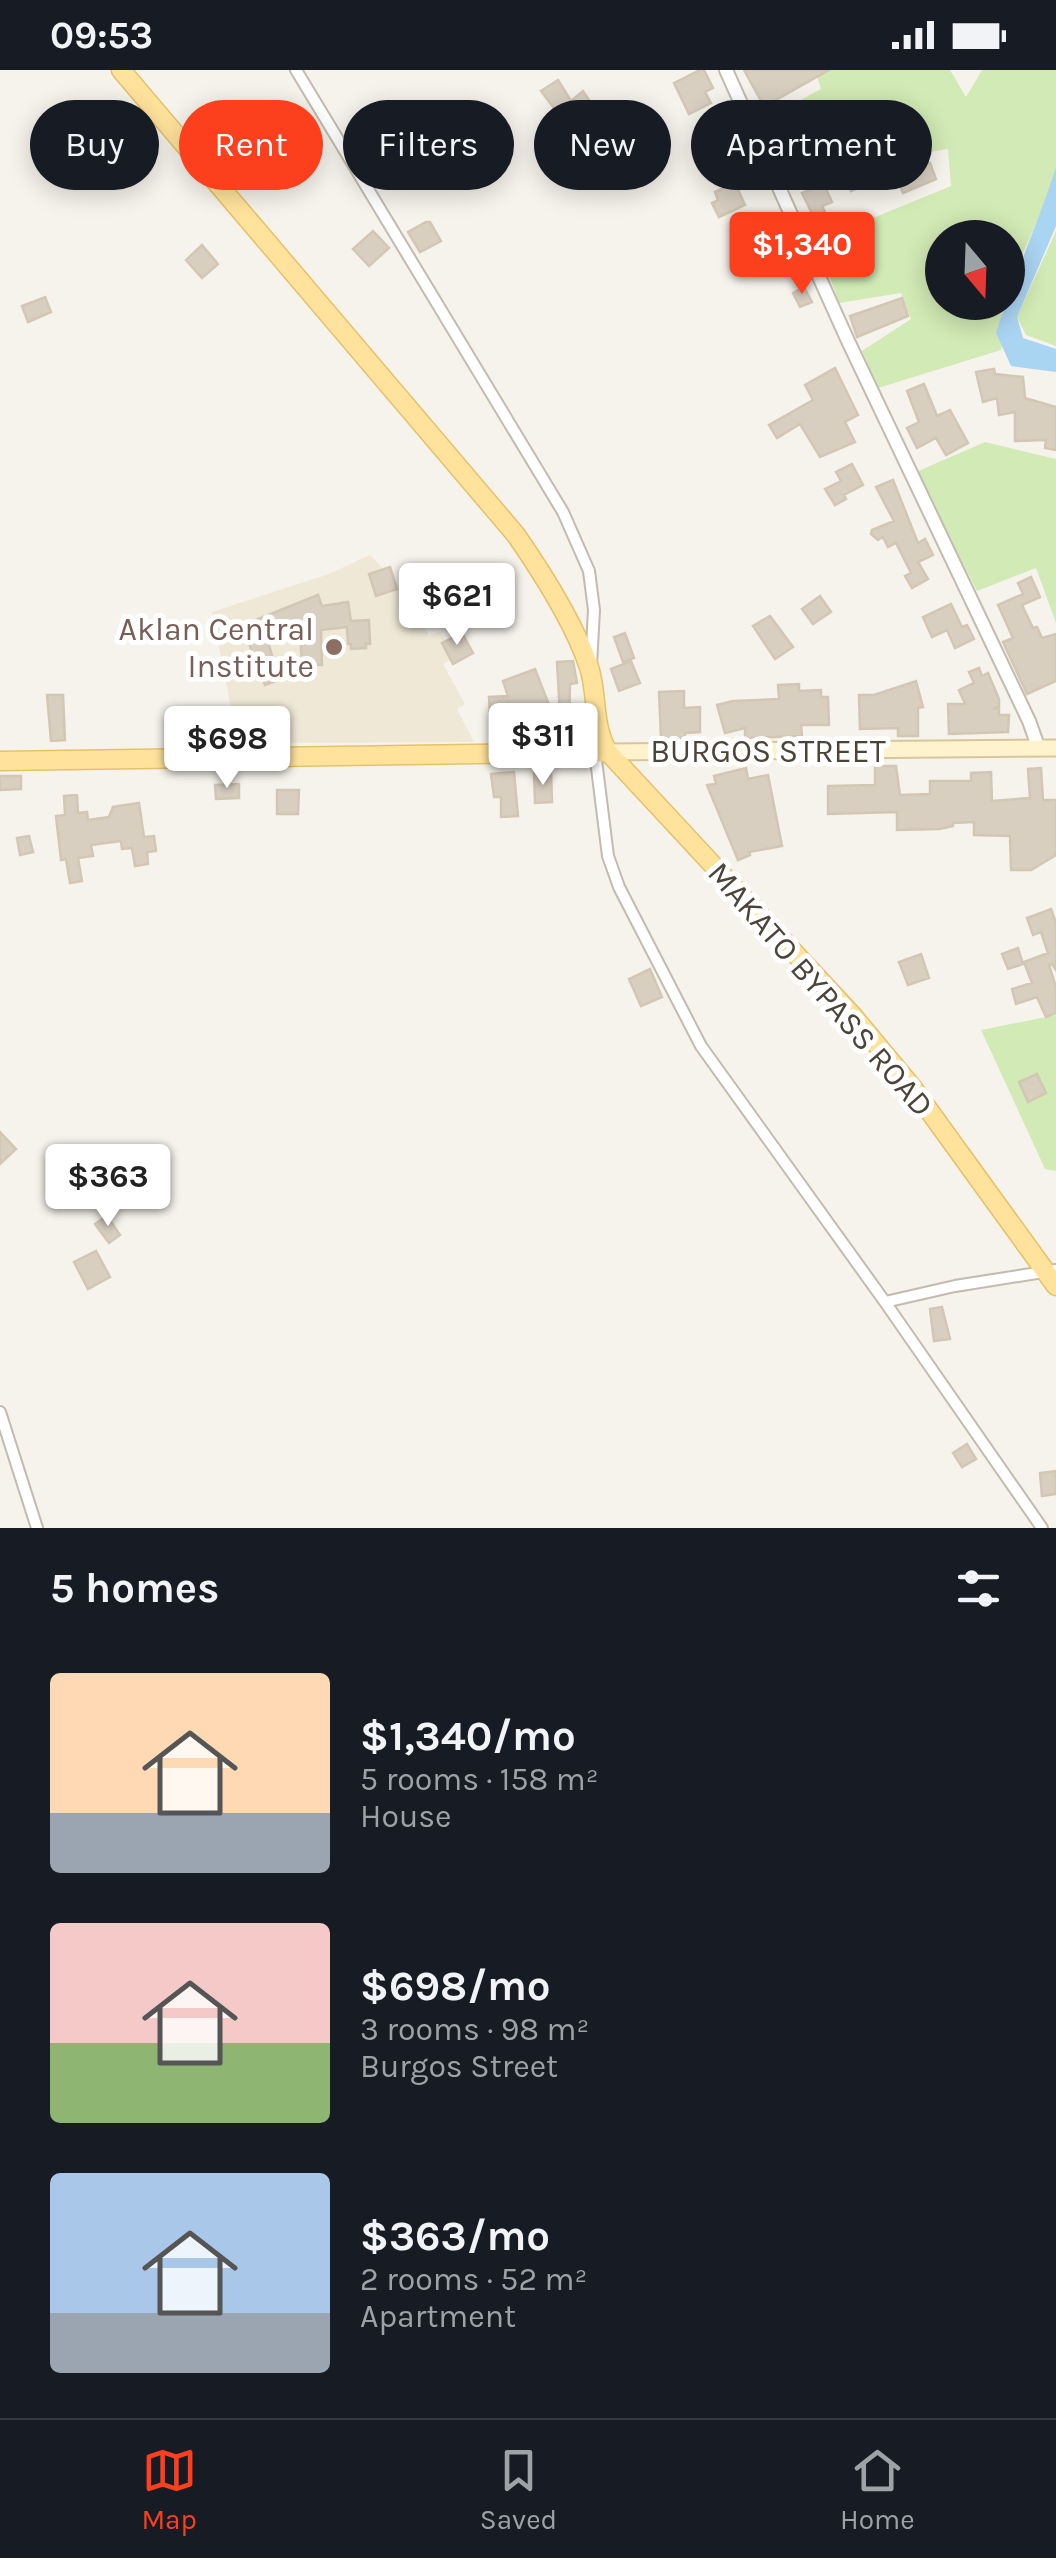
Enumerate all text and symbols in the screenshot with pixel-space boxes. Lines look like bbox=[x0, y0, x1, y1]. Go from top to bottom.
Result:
text: 09:53 bbox=[50, 13, 153, 58]
chip: Buy bbox=[30, 100, 159, 190]
chip: Rent bbox=[179, 100, 323, 190]
chip: Filters bbox=[343, 100, 514, 190]
chip: New bbox=[534, 100, 671, 190]
chip: Apartment bbox=[691, 100, 932, 190]
pin: $1,340 bbox=[721, 212, 883, 297]
north arrow bbox=[925, 220, 1025, 320]
map controls bbox=[925, 220, 1025, 320]
text: $1,340 bbox=[752, 226, 852, 263]
pin: $621 bbox=[398, 563, 516, 648]
text: $621 bbox=[421, 577, 493, 614]
place label: Aklan Central Institute bbox=[119, 611, 314, 685]
marker: Aklan Central Institute bbox=[323, 636, 345, 658]
pin: $311 bbox=[484, 703, 602, 788]
pin: $698 bbox=[168, 706, 286, 791]
text: $311 bbox=[511, 717, 575, 754]
text: $698 bbox=[186, 720, 268, 757]
street label: BURGOS STREET bbox=[650, 733, 886, 770]
street label: MAKATO BYPASS ROAD bbox=[700, 855, 941, 1124]
pin: $363 bbox=[49, 1144, 167, 1229]
text: $363 bbox=[67, 1158, 149, 1195]
icon: filters bbox=[951, 1561, 1006, 1616]
text: 5 homes bbox=[50, 1563, 219, 1613]
text: $1,340/mo bbox=[360, 1711, 576, 1761]
icon: home bbox=[130, 1713, 250, 1833]
text: 5 rooms · 158 m² bbox=[360, 1761, 599, 1798]
text: House bbox=[360, 1798, 452, 1835]
text: $698/mo bbox=[360, 1961, 551, 2011]
icon: home bbox=[130, 1963, 250, 2083]
text: 3 rooms · 98 m² bbox=[360, 2011, 589, 2048]
text: Burgos Street bbox=[360, 2048, 558, 2085]
text: $363/mo bbox=[360, 2211, 550, 2261]
icon: home bbox=[130, 2213, 250, 2333]
text: 2 rooms · 52 m² bbox=[360, 2261, 587, 2298]
text: Apartment bbox=[360, 2298, 516, 2335]
tab: Map bbox=[141, 2443, 197, 2536]
tab: Saved bbox=[480, 2443, 557, 2536]
tab: Home bbox=[840, 2443, 915, 2536]

